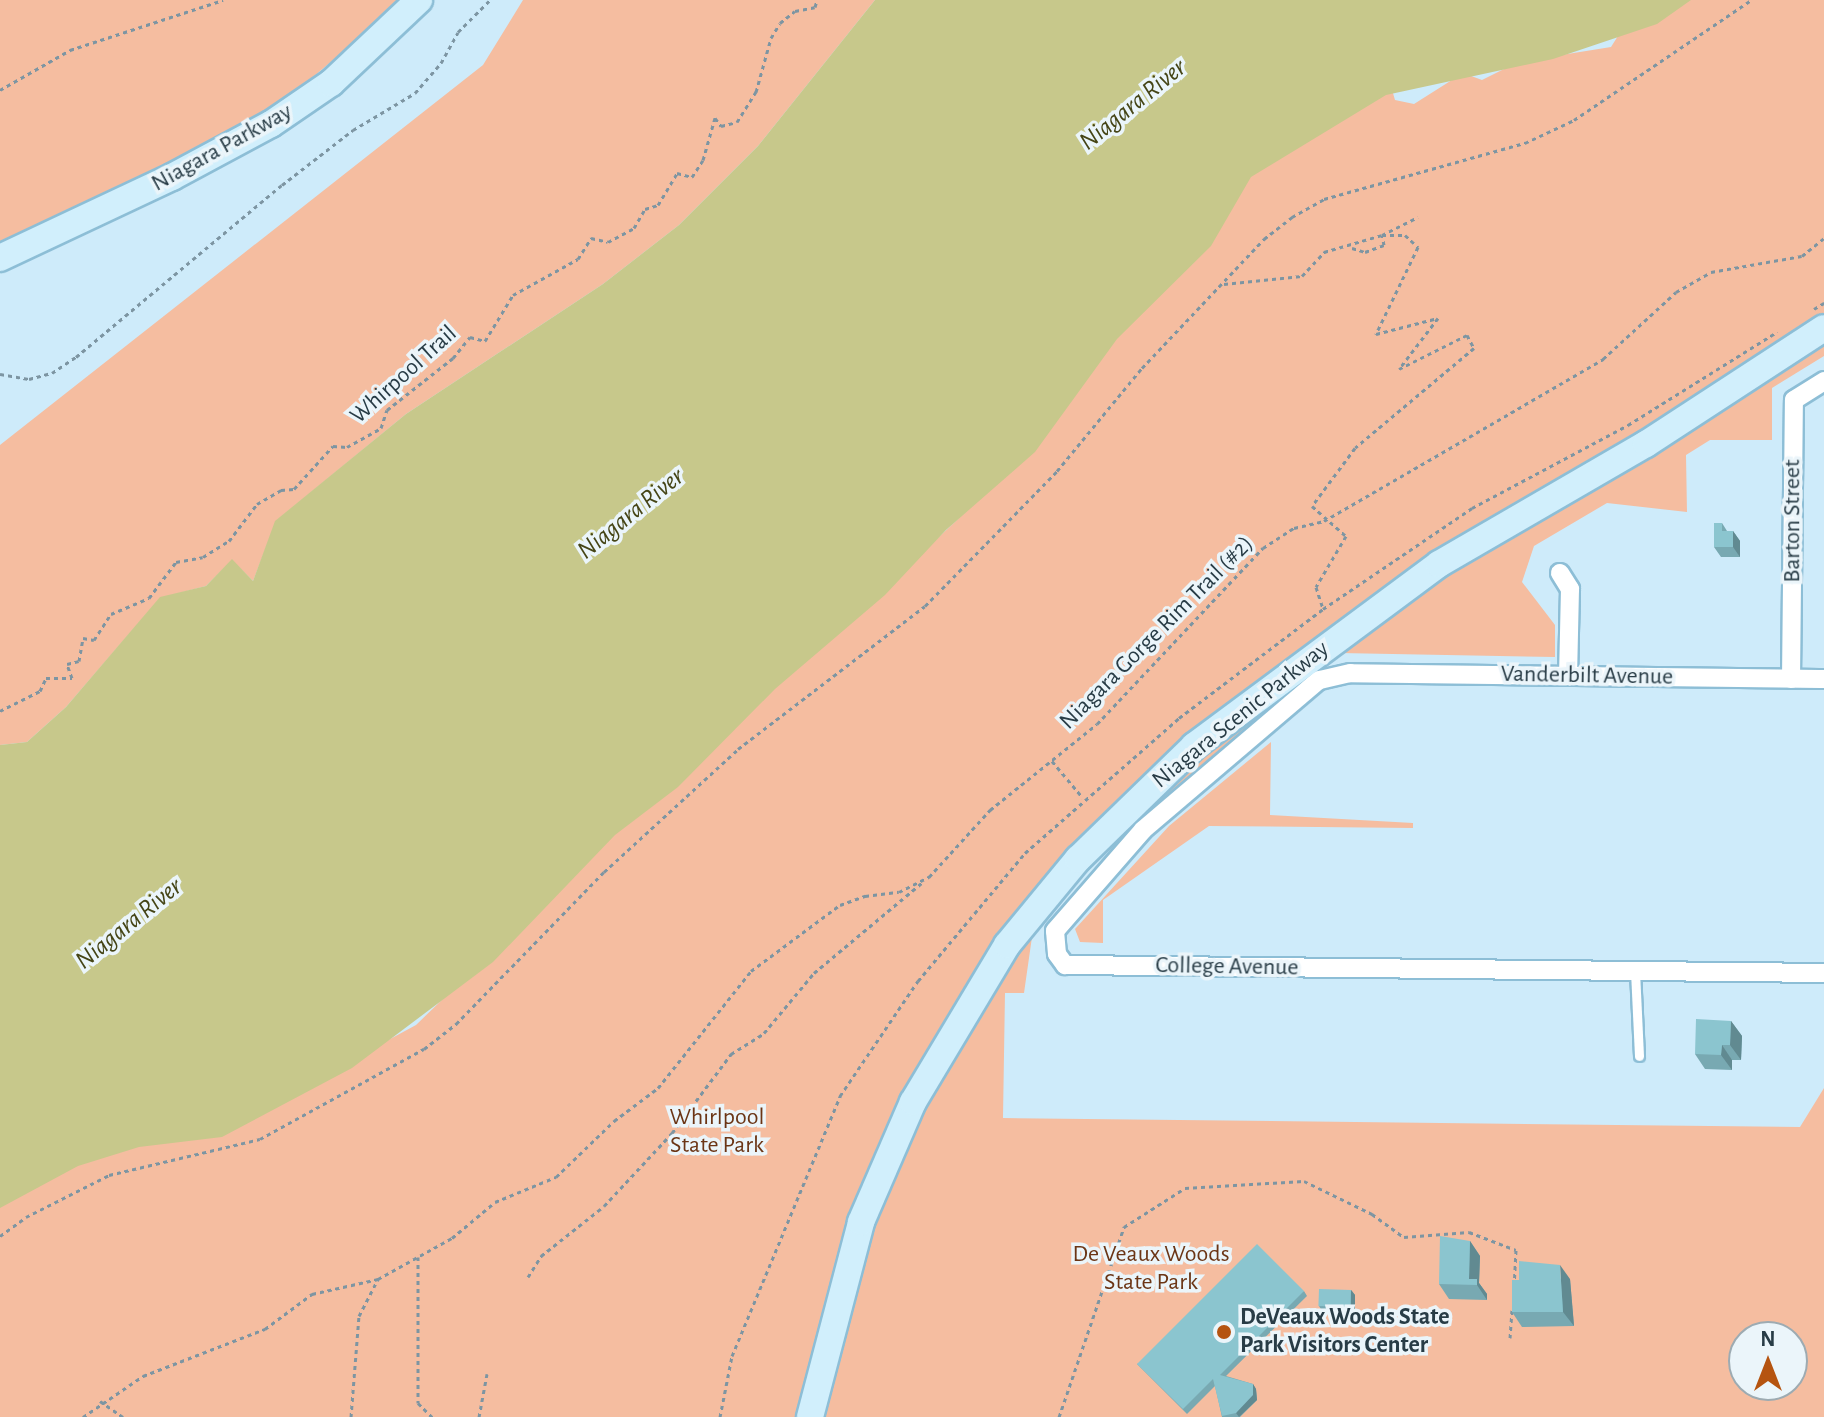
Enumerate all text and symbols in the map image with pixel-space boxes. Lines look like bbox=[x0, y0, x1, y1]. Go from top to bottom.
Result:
water label: Niagara River bbox=[1073, 52, 1193, 158]
street label: Niagara Parkway bbox=[147, 98, 297, 198]
street label: Whirpool Trail bbox=[345, 320, 463, 430]
street label: Barton Street bbox=[1779, 459, 1807, 583]
water label: Niagara River bbox=[571, 461, 691, 567]
street label: Niagara Gorge Rim Trail (#2) bbox=[1054, 530, 1260, 736]
street label: Niagara Scenic Parkway bbox=[1147, 635, 1335, 795]
street label: Vanderbilt Avenue bbox=[1501, 660, 1673, 692]
water label: Niagara River bbox=[69, 871, 189, 977]
street label: College Avenue bbox=[1155, 951, 1299, 983]
park label: Whirlpool State Park bbox=[670, 1104, 764, 1160]
park label: De Veaux Woods State Park bbox=[1072, 1241, 1230, 1297]
place label: DeVeaux Woods State Park Visitors Center bbox=[1240, 1304, 1450, 1360]
north arrow bbox=[1728, 1321, 1808, 1401]
marker: DeVeaux Woods State Park Visitors Center bbox=[1215, 1323, 1233, 1341]
text: N bbox=[1760, 1328, 1776, 1350]

